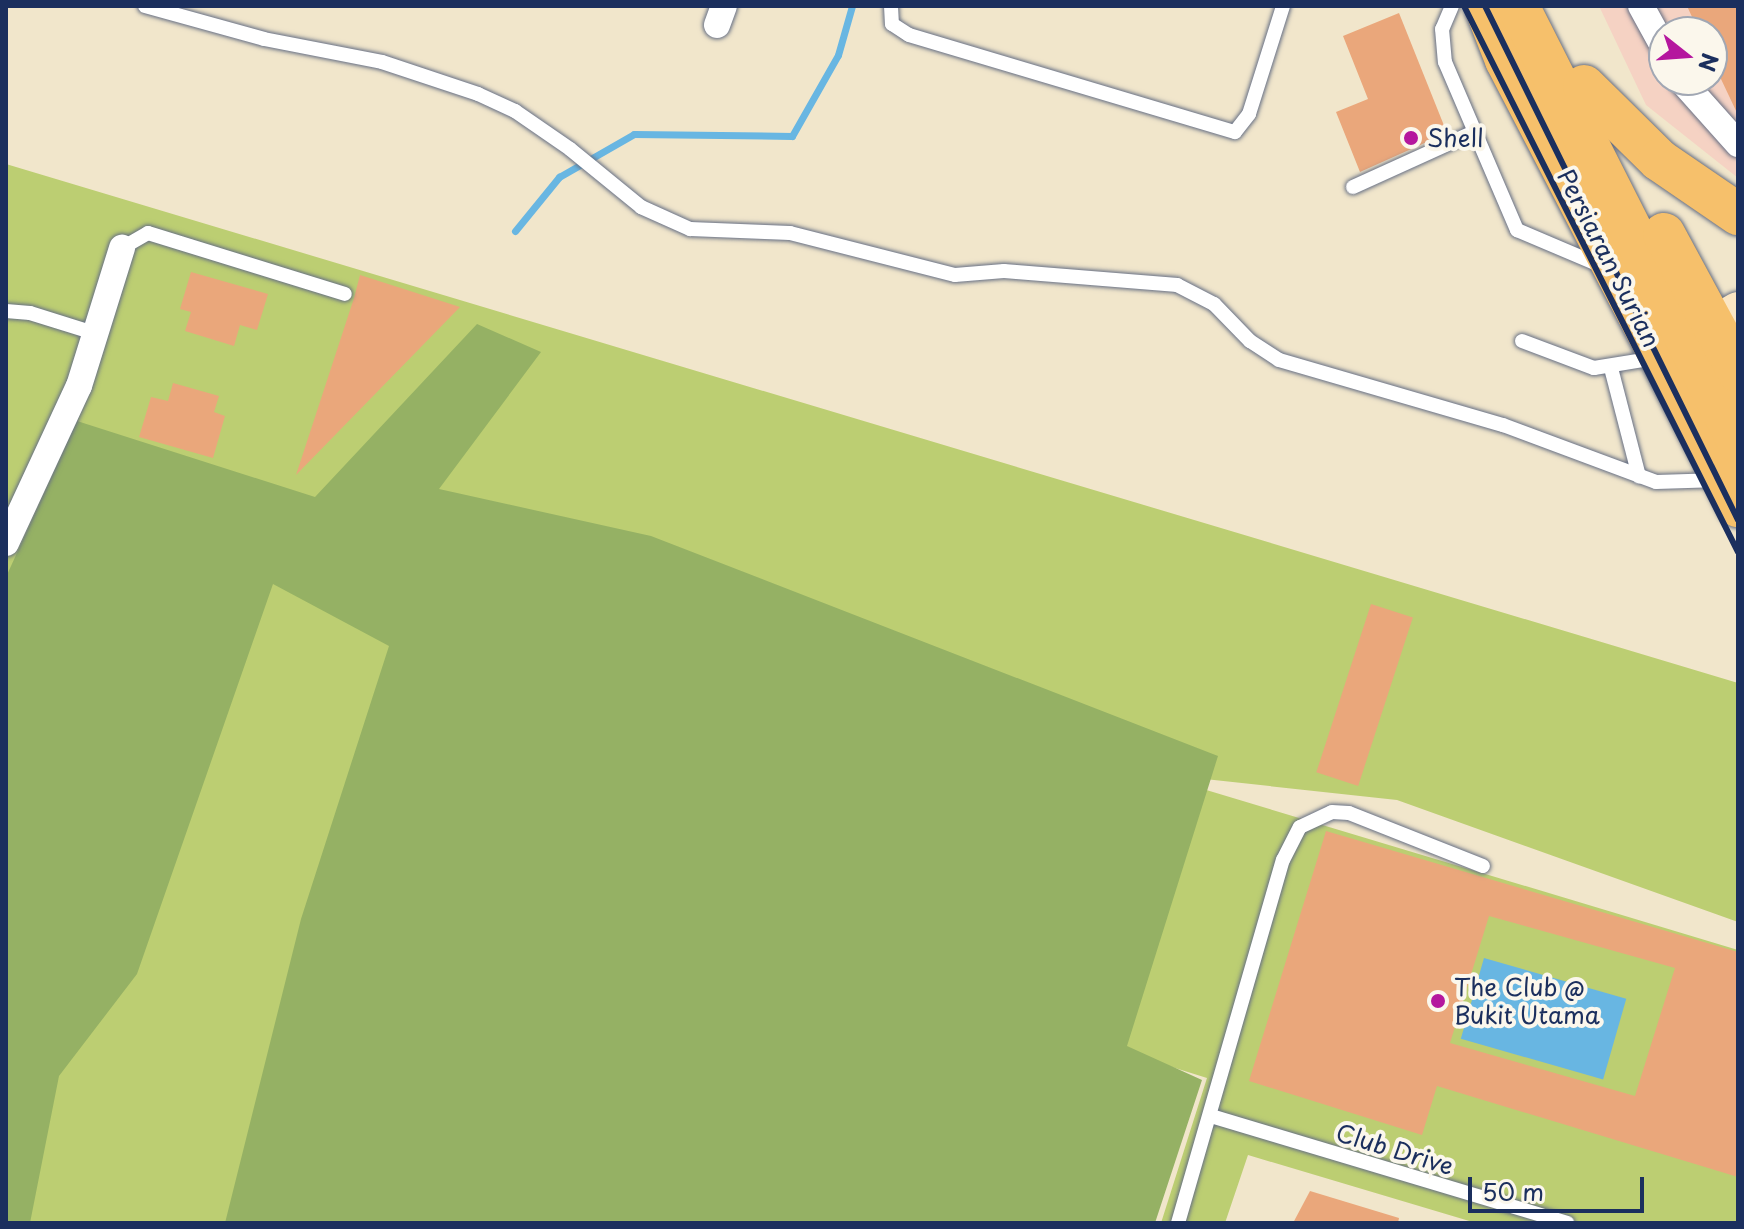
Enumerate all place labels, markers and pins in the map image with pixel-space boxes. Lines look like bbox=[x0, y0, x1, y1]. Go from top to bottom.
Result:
place label: Shell bbox=[1427, 124, 1484, 152]
marker: Shell bbox=[1402, 129, 1420, 147]
place label: The Club @ Bukit Utama bbox=[1454, 973, 1603, 1029]
marker: The Club @ Bukit Utama bbox=[1429, 992, 1447, 1010]

